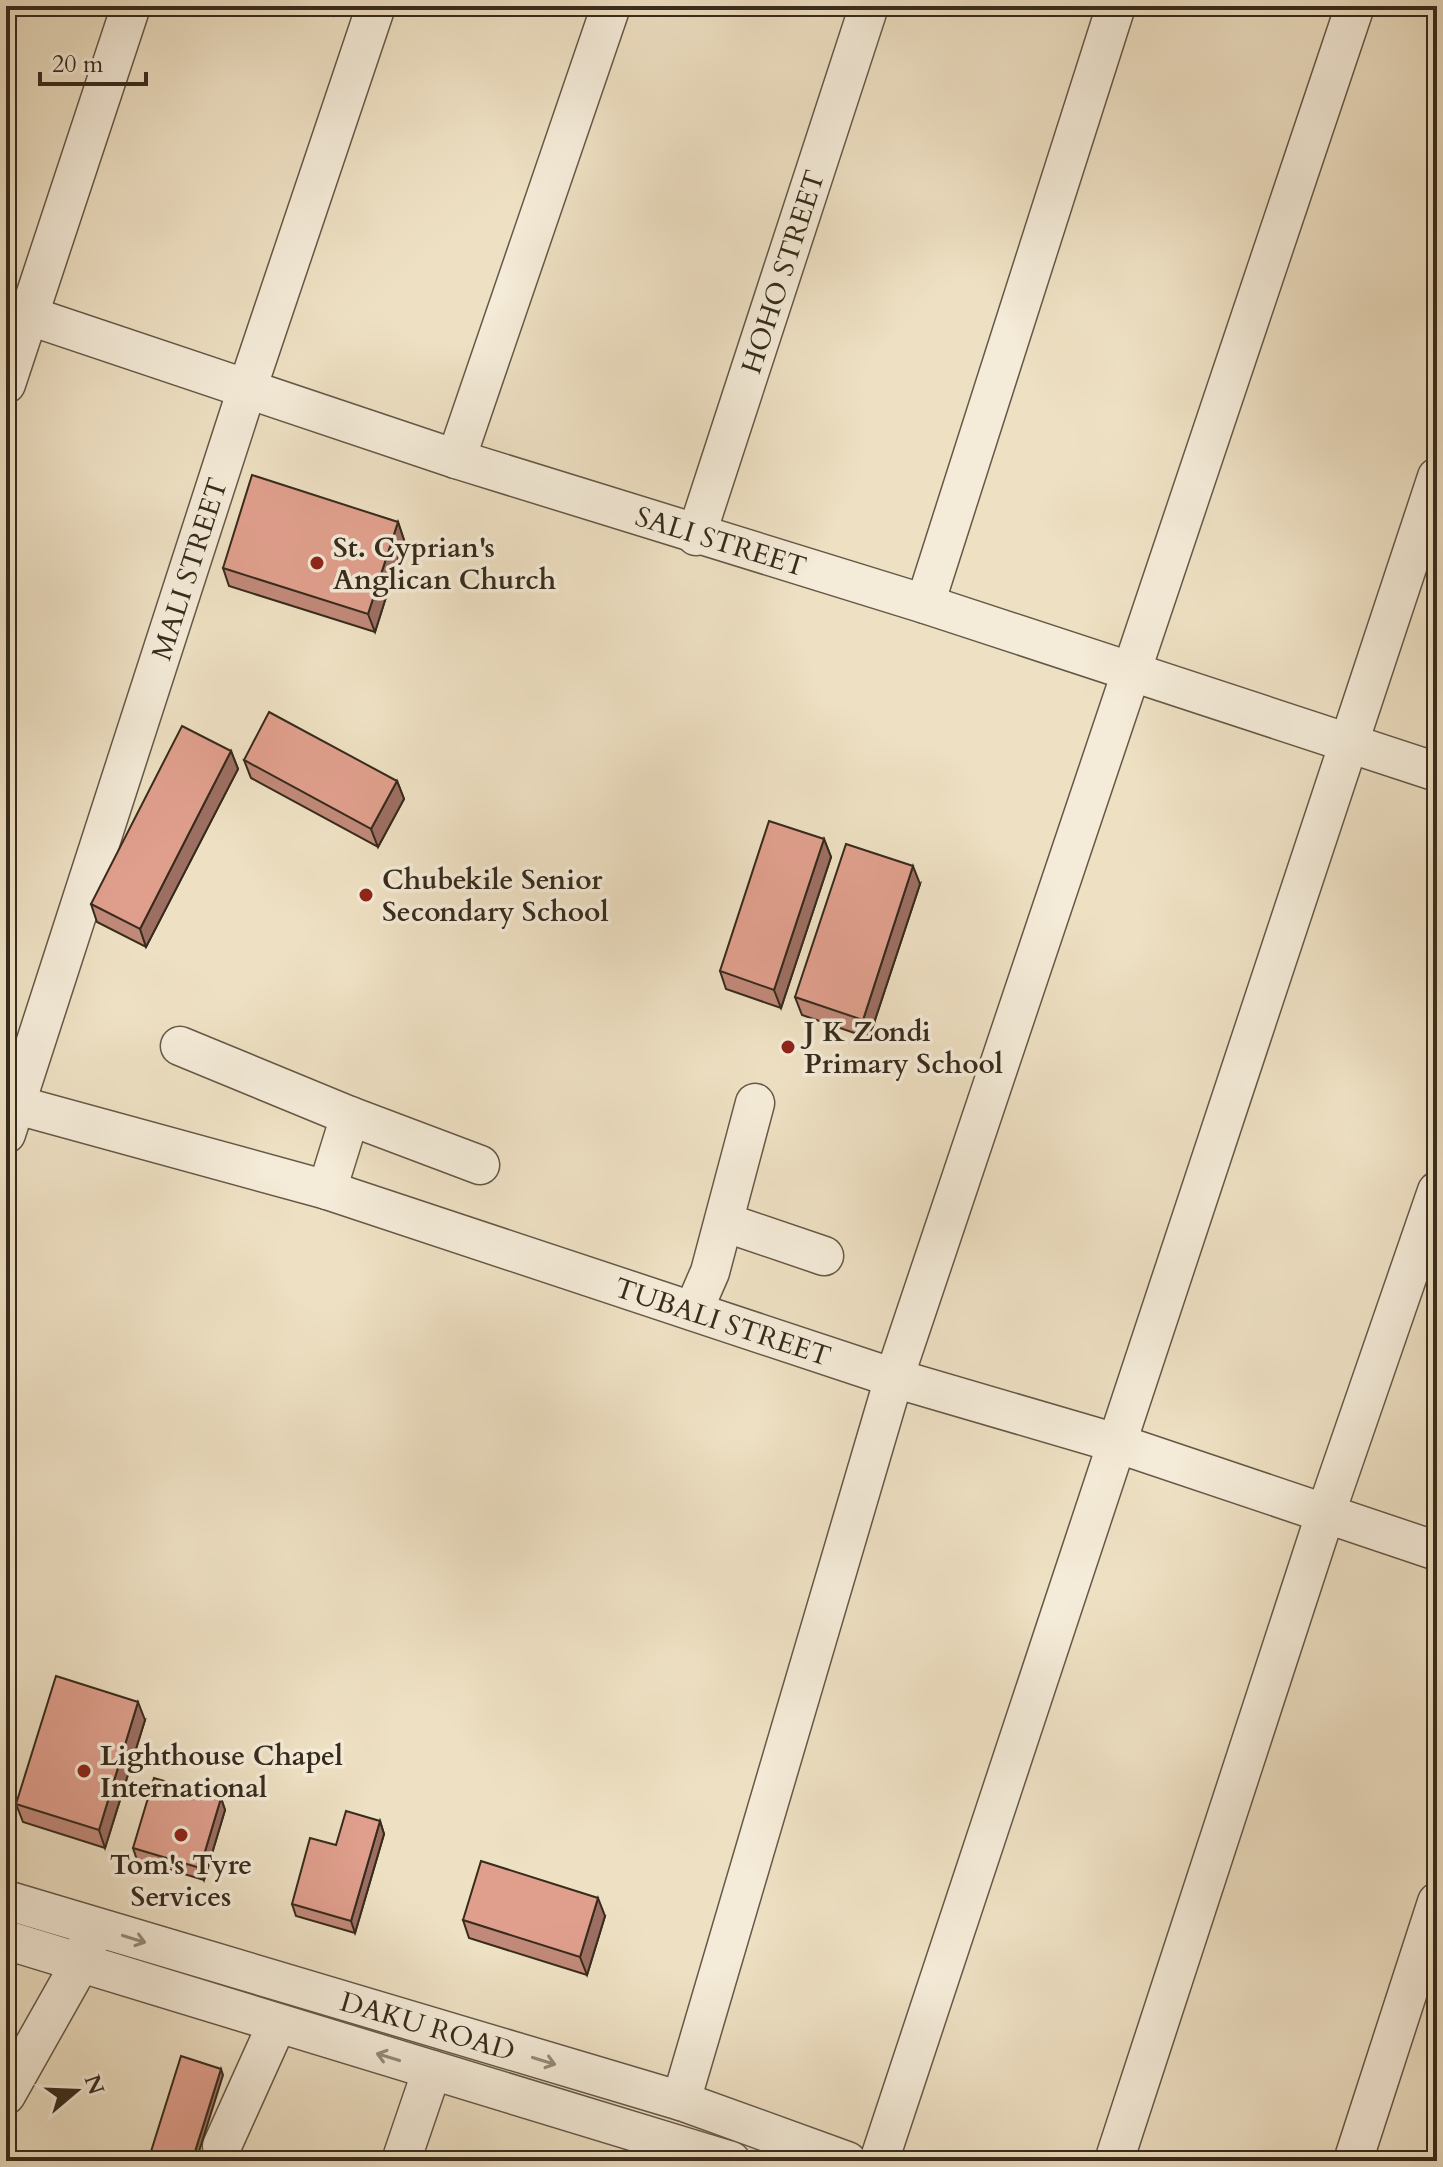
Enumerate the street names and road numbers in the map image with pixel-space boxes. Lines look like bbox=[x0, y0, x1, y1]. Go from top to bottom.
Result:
street label: HOHO STREET bbox=[732, 165, 834, 379]
street label: MALI STREET bbox=[143, 473, 237, 665]
street label: SALI STREET bbox=[630, 498, 811, 586]
street label: TUBALI STREET bbox=[610, 1269, 836, 1376]
street label: DAKU ROAD bbox=[336, 1983, 519, 2070]

